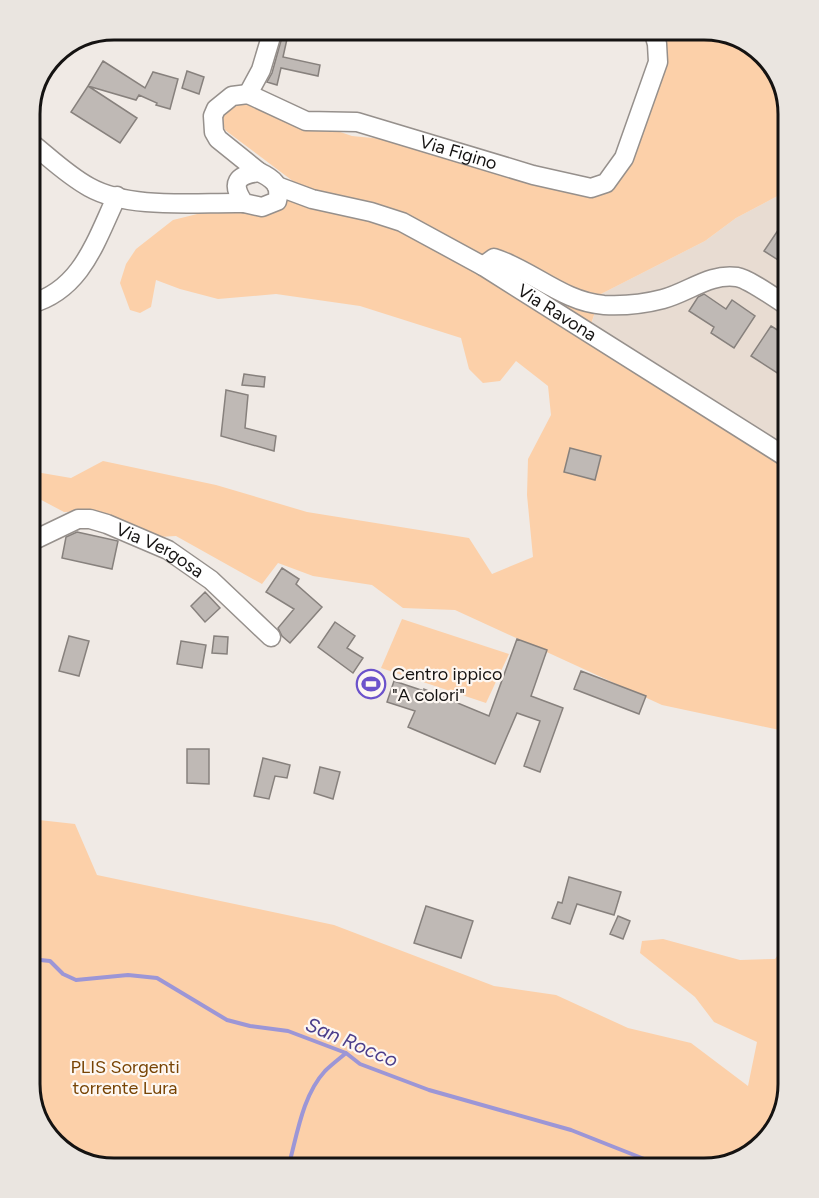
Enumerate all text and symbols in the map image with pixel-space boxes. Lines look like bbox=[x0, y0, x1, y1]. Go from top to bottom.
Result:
street label: Via Figino bbox=[417, 131, 500, 175]
street label: Via Ravona bbox=[513, 280, 601, 346]
street label: Via Vergosa bbox=[113, 518, 208, 583]
place label: Centro ippico "A colori" bbox=[392, 663, 502, 706]
sports icon: Centro ippico "A colori" bbox=[355, 668, 387, 700]
water label: San Rocco bbox=[302, 1012, 402, 1072]
park label: PLIS Sorgenti torrente Lura bbox=[70, 1056, 180, 1099]

